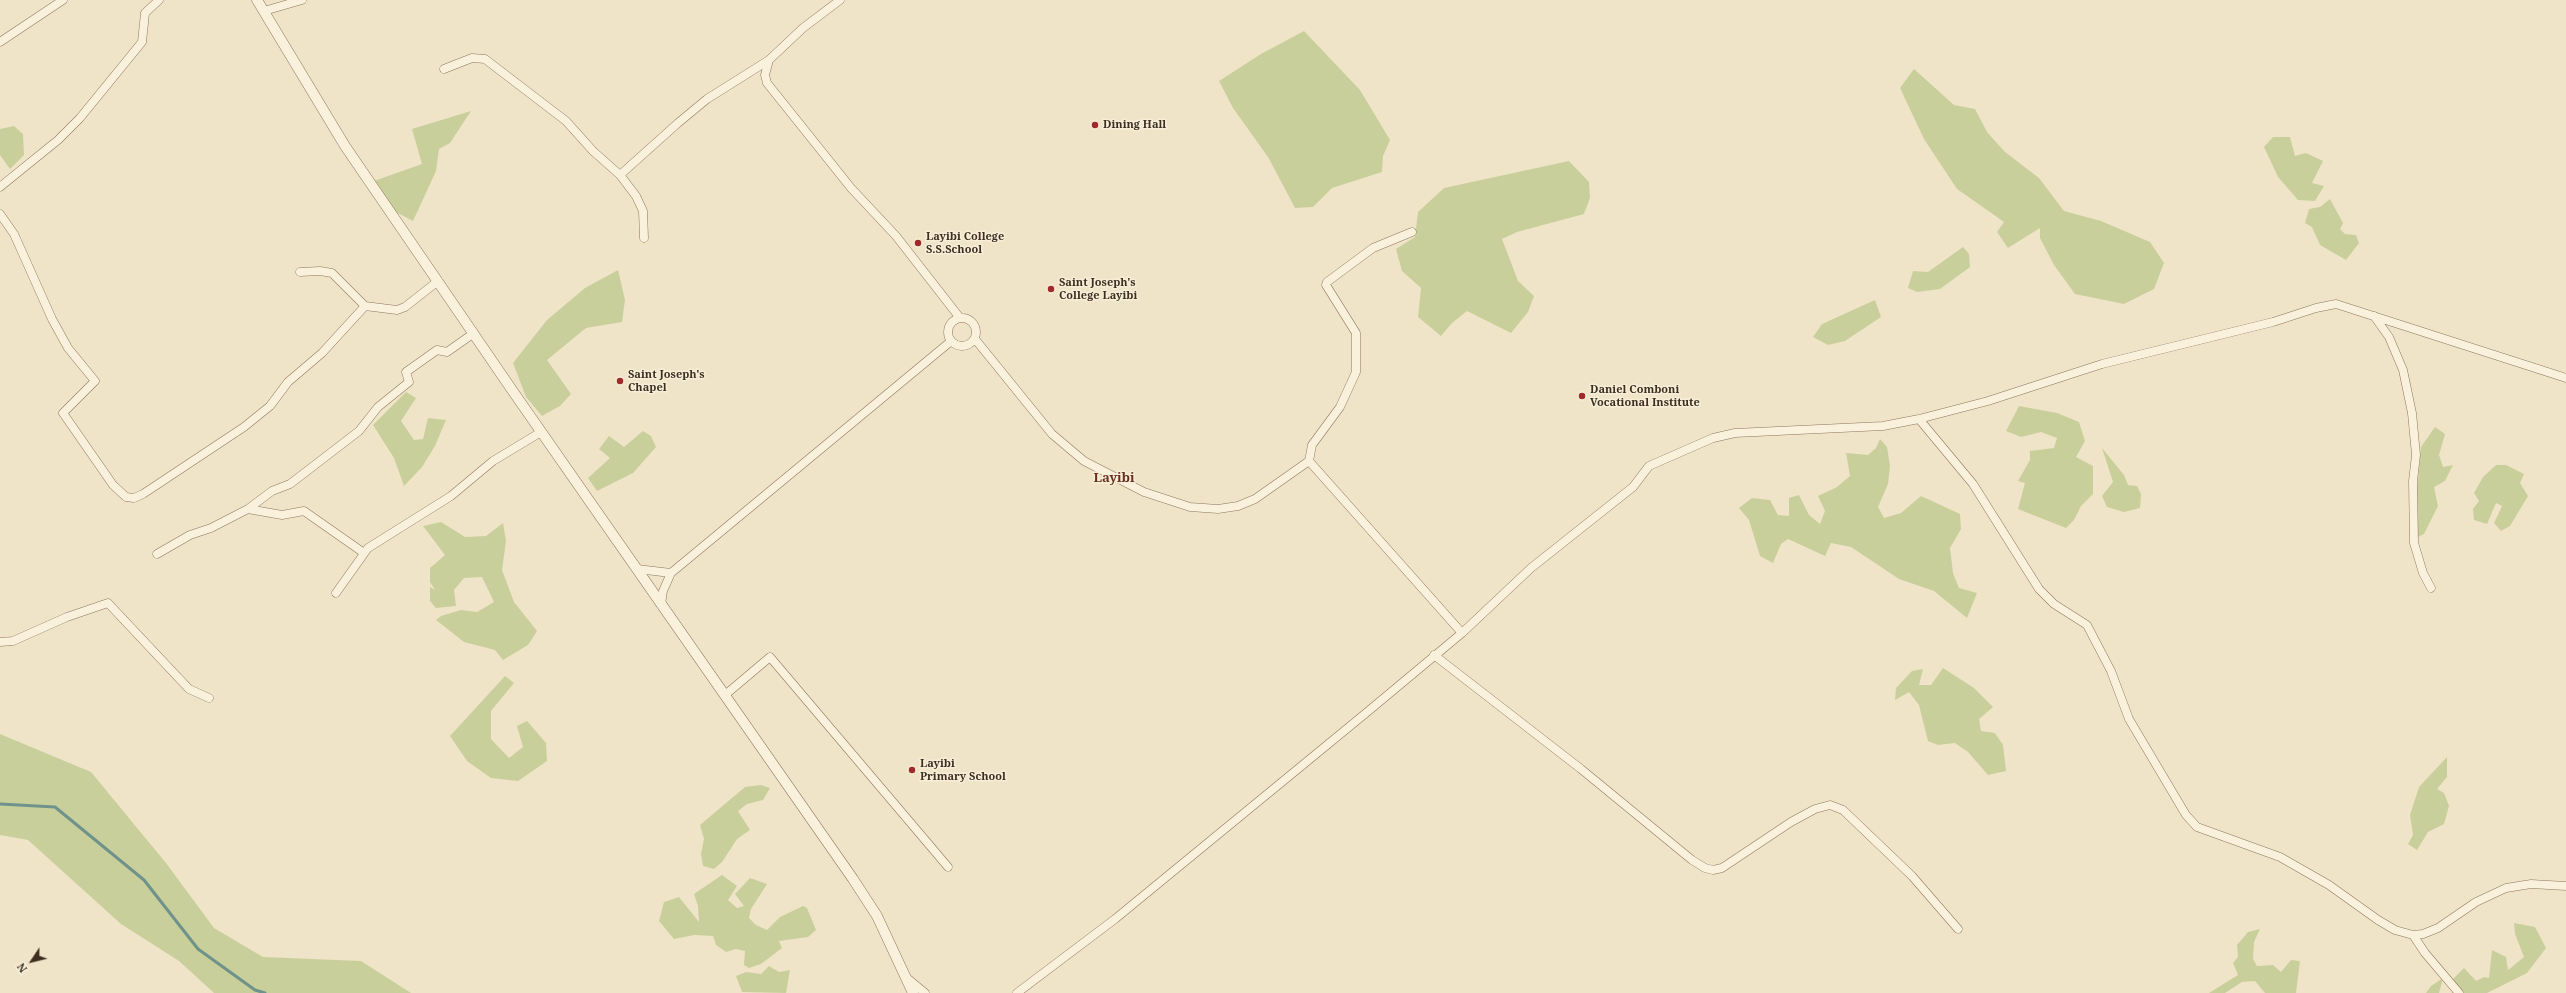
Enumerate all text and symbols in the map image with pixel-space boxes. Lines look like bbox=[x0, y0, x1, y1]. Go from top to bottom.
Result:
place label: Dining Hall bbox=[1103, 118, 1166, 132]
marker: Dining Hall bbox=[1090, 120, 1100, 130]
place label: Layibi College S.S.School bbox=[926, 230, 1004, 256]
marker: Layibi College S.S.School bbox=[913, 238, 923, 248]
place label: Saint Joseph's College Layibi bbox=[1059, 276, 1137, 302]
marker: Saint Joseph's College Layibi bbox=[1046, 284, 1056, 294]
place label: Saint Joseph's Chapel bbox=[628, 368, 705, 394]
marker: Saint Joseph's Chapel bbox=[615, 376, 625, 386]
place label: Daniel Comboni Vocational Institute bbox=[1590, 383, 1700, 409]
marker: Daniel Comboni Vocational Institute bbox=[1577, 391, 1587, 401]
district label: Layibi bbox=[1093, 470, 1135, 486]
place label: Layibi Primary School bbox=[920, 757, 1006, 783]
marker: Layibi Primary School bbox=[907, 765, 917, 775]
north arrow bbox=[12, 941, 52, 981]
text: N bbox=[13, 960, 30, 976]

